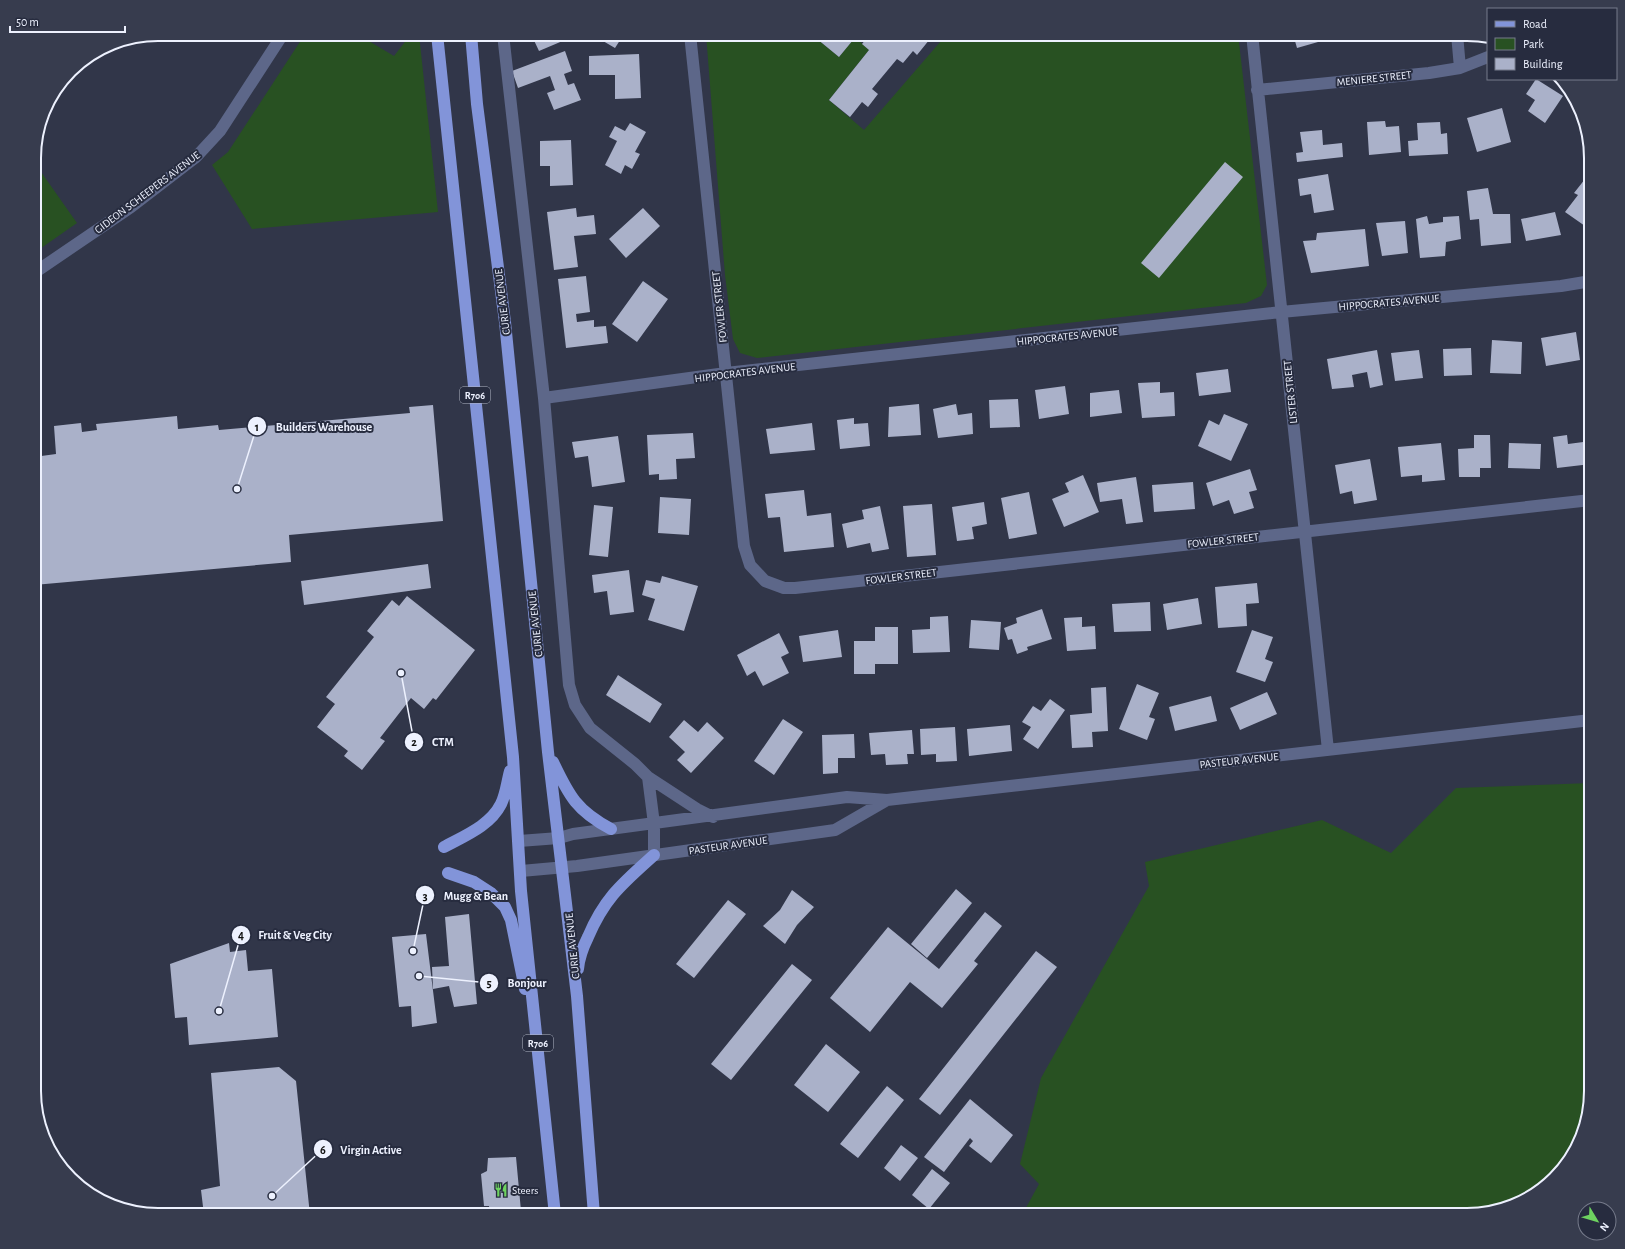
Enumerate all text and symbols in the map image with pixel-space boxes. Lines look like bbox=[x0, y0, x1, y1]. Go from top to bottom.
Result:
scale bar bbox=[10, 8, 125, 34]
legend bbox=[1487, 8, 1617, 80]
text: 50 m bbox=[16, 16, 39, 28]
text: Road bbox=[1523, 18, 1547, 30]
text: Park bbox=[1523, 38, 1544, 50]
text: Building bbox=[1523, 58, 1563, 70]
street label: MENIERE STREET bbox=[1336, 69, 1413, 88]
street label: GIDEON SCHEEPERS AVENUE bbox=[93, 149, 203, 235]
street label: CURIE AVENUE bbox=[493, 268, 512, 335]
street label: FOWLER STREET bbox=[710, 270, 729, 343]
street label: HIPPOCRATES AVENUE bbox=[1338, 293, 1441, 312]
street label: HIPPOCRATES AVENUE bbox=[1016, 326, 1119, 347]
street label: LISTER STREET bbox=[1282, 359, 1299, 424]
street label: HIPPOCRATES AVENUE bbox=[694, 361, 797, 384]
road number: R706 bbox=[460, 387, 490, 403]
callout: Builders Warehouse bbox=[247, 414, 380, 438]
text: 1 bbox=[255, 421, 259, 433]
text: Builders Warehouse bbox=[276, 421, 373, 433]
street label: FOWLER STREET bbox=[1187, 531, 1260, 550]
street label: FOWLER STREET bbox=[865, 567, 938, 586]
street label: CURIE AVENUE bbox=[527, 590, 544, 657]
callout: CTM bbox=[404, 730, 462, 754]
text: 2 bbox=[411, 736, 417, 748]
text: CTM bbox=[432, 736, 454, 748]
street label: PASTEUR AVENUE bbox=[1199, 751, 1280, 770]
street label: PASTEUR AVENUE bbox=[688, 834, 769, 856]
callout: Mugg & Bean bbox=[415, 883, 516, 907]
text: 3 bbox=[422, 890, 428, 902]
text: Mugg & Bean bbox=[444, 890, 508, 902]
street label: CURIE AVENUE bbox=[564, 912, 581, 979]
callout: Fruit & Veg City bbox=[231, 923, 340, 947]
text: 4 bbox=[238, 929, 244, 941]
text: Fruit & Veg City bbox=[258, 929, 332, 942]
callout: Bonjour bbox=[479, 971, 554, 995]
text: 5 bbox=[486, 977, 492, 989]
text: Bonjour bbox=[508, 977, 547, 990]
road number: R706 bbox=[523, 1035, 553, 1051]
callout: Virgin Active bbox=[313, 1137, 410, 1161]
text: 6 bbox=[320, 1144, 326, 1156]
text: Virgin Active bbox=[340, 1144, 402, 1156]
restaurant icon: Steers bbox=[493, 1182, 509, 1198]
place label: Steers bbox=[512, 1185, 538, 1196]
north arrow bbox=[1577, 1201, 1617, 1241]
text: N bbox=[1598, 1220, 1611, 1233]

